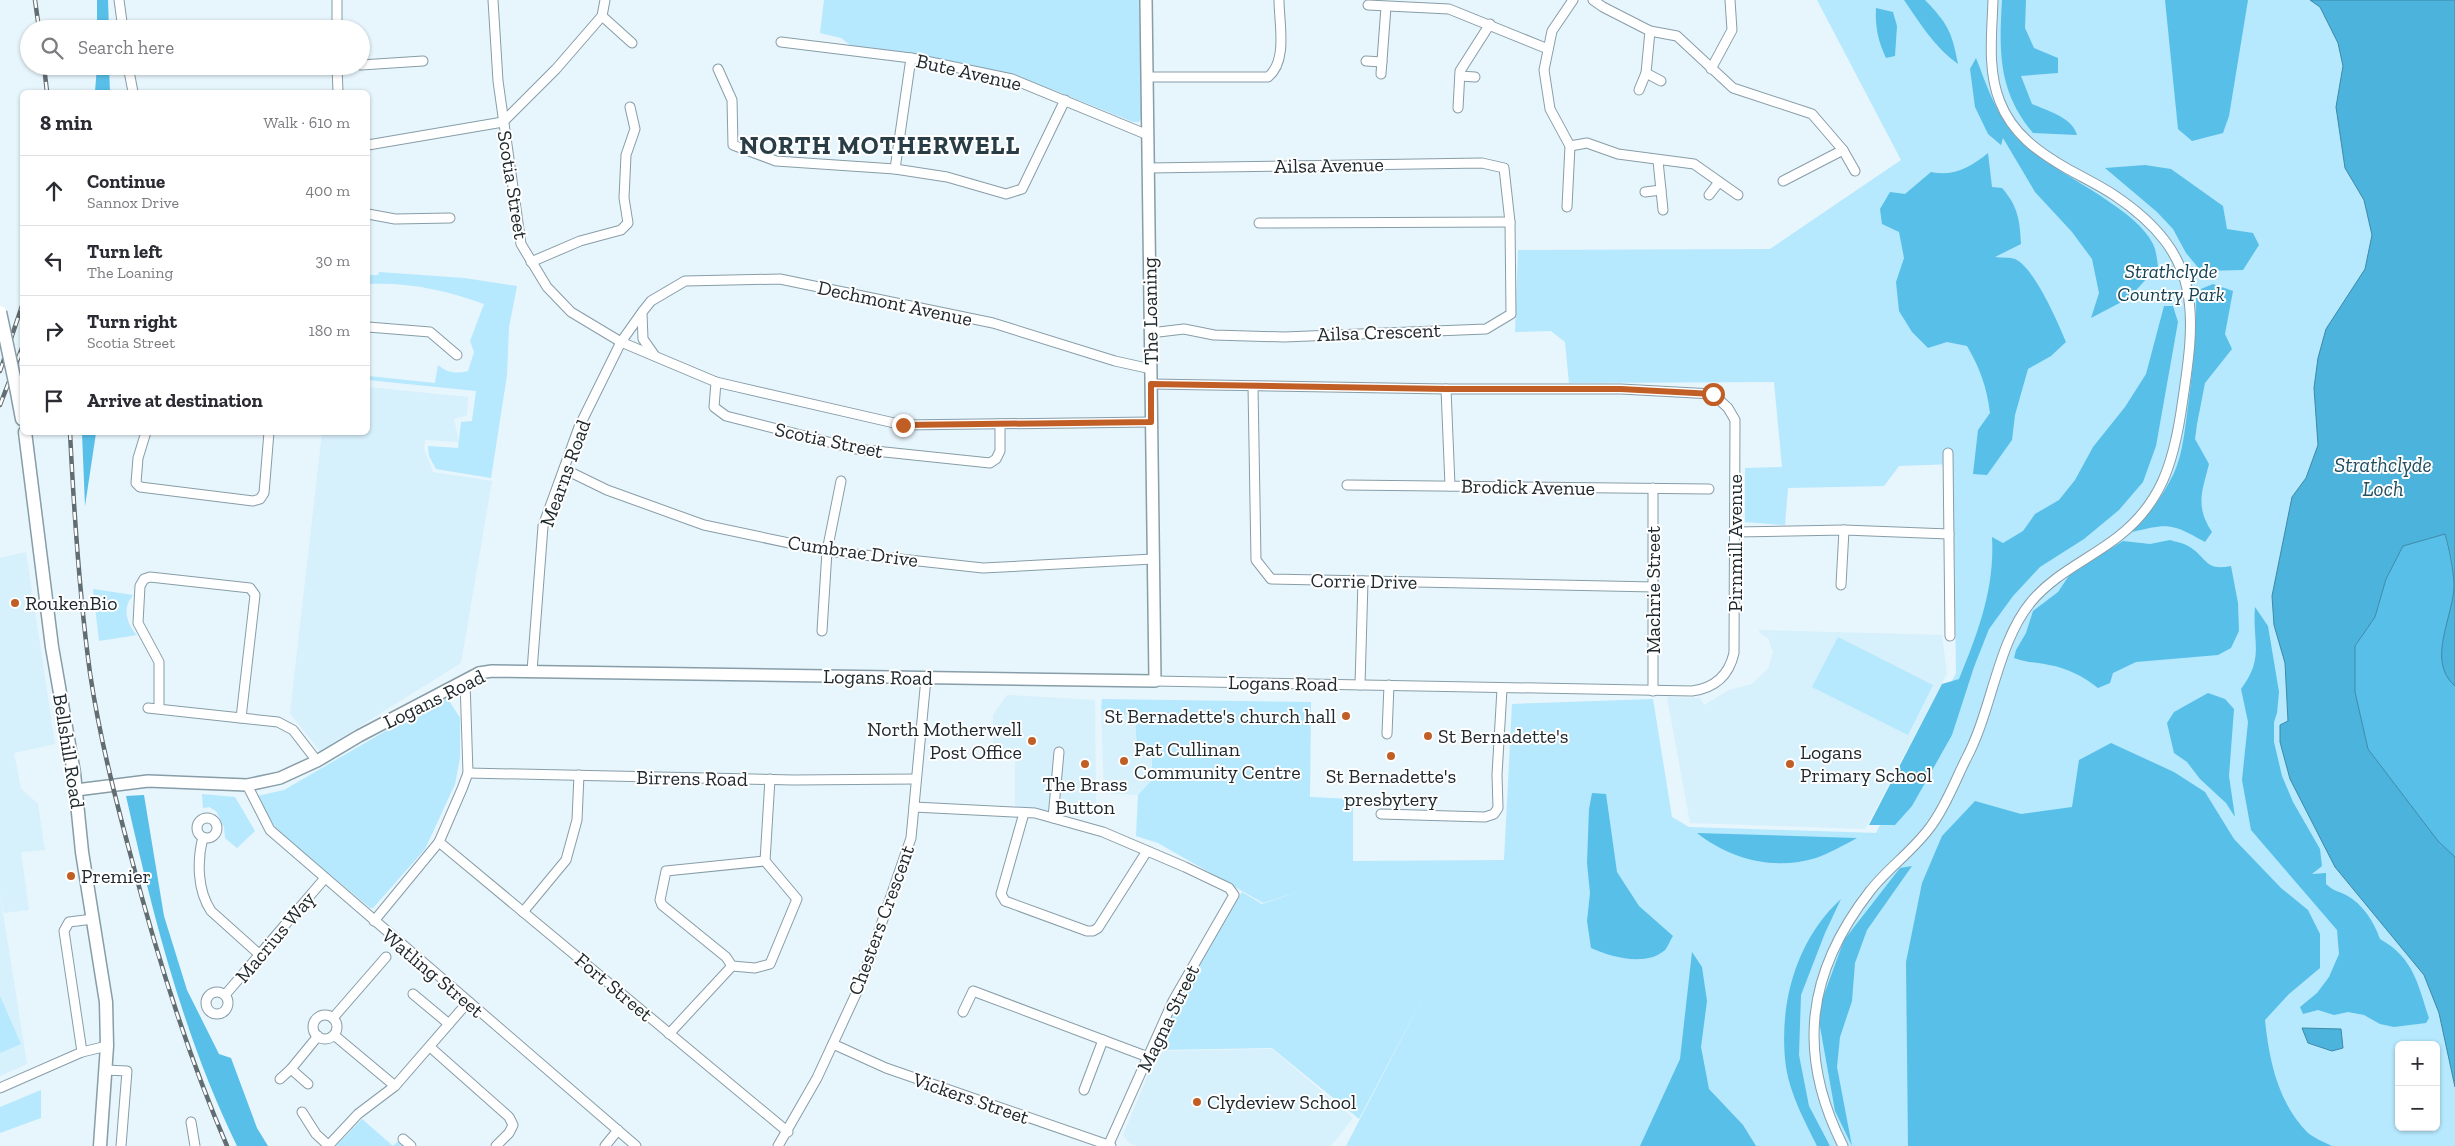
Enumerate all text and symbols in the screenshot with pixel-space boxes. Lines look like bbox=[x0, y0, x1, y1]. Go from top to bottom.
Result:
search box bbox=[20, 20, 370, 75]
icon: search bbox=[38, 34, 66, 62]
text: Search here bbox=[78, 36, 174, 59]
street label: Bute Avenue bbox=[914, 48, 1024, 96]
text: 8 min bbox=[40, 110, 92, 135]
text: Walk · 610 m bbox=[263, 113, 350, 132]
street label: Scotia Street bbox=[493, 129, 534, 242]
district label: NORTH MOTHERWELL bbox=[740, 130, 1020, 160]
street label: Ailsa Avenue bbox=[1274, 152, 1384, 178]
text: Continue bbox=[87, 170, 165, 193]
icon: ahead bbox=[40, 177, 68, 205]
text: 400 m bbox=[306, 181, 350, 200]
text: Sannox Drive bbox=[87, 193, 179, 212]
text: Turn left bbox=[87, 240, 162, 263]
icon: left bbox=[40, 247, 68, 275]
text: 30 m bbox=[316, 251, 350, 270]
street label: The Loaning bbox=[1137, 257, 1163, 365]
park label: Strathclyde Country Park bbox=[2117, 259, 2225, 306]
text: The Loaning bbox=[87, 263, 173, 282]
street label: Dechmont Avenue bbox=[815, 275, 975, 331]
text: Turn right bbox=[87, 310, 177, 333]
icon: right bbox=[40, 317, 68, 345]
street label: Ailsa Crescent bbox=[1317, 318, 1442, 346]
text: 180 m bbox=[309, 321, 350, 340]
text: Scotia Street bbox=[87, 333, 175, 352]
route start bbox=[1702, 383, 1725, 406]
icon: arrive bbox=[40, 387, 68, 415]
text: Arrive at destination bbox=[87, 389, 263, 412]
route end bbox=[892, 414, 915, 437]
street label: Mearns Road bbox=[535, 416, 596, 530]
street label: Scotia Street bbox=[773, 417, 886, 463]
water label: Strathclyde Loch bbox=[2334, 452, 2432, 501]
street label: Brodick Avenue bbox=[1461, 474, 1595, 500]
street label: Pirnmill Avenue bbox=[1723, 474, 1747, 612]
street label: Machrie Street bbox=[1641, 525, 1665, 654]
street label: Cumbrae Drive bbox=[786, 530, 920, 572]
street label: Corrie Drive bbox=[1310, 568, 1418, 594]
place label: RoukenBio bbox=[25, 591, 117, 615]
marker: RoukenBio bbox=[9, 597, 21, 609]
street label: Logans Road bbox=[380, 664, 489, 734]
street label: Logans Road bbox=[823, 664, 933, 690]
street label: Logans Road bbox=[1228, 670, 1338, 696]
street label: Bellshill Road bbox=[48, 692, 90, 810]
place label: St Bernadette's church hall bbox=[1105, 704, 1336, 728]
marker: St Bernadette's church hall bbox=[1340, 710, 1352, 722]
place label: North Motherwell Post Office bbox=[867, 717, 1022, 764]
place label: St Bernadette's bbox=[1438, 724, 1569, 748]
marker: St Bernadette's bbox=[1422, 730, 1434, 742]
marker: North Motherwell Post Office bbox=[1026, 735, 1038, 747]
place label: Pat Cullinan Community Centre bbox=[1134, 737, 1301, 784]
place label: Logans Primary School bbox=[1800, 740, 1932, 787]
marker: St Bernadette's presbytery bbox=[1385, 750, 1397, 762]
marker: Pat Cullinan Community Centre bbox=[1118, 755, 1130, 767]
marker: The Brass Button bbox=[1079, 758, 1091, 770]
marker: Logans Primary School bbox=[1784, 758, 1796, 770]
place label: St Bernadette's presbytery bbox=[1326, 764, 1456, 811]
street label: Birrens Road bbox=[636, 765, 748, 791]
place label: The Brass Button bbox=[1042, 772, 1128, 819]
street label: Chesters Crescent bbox=[843, 841, 919, 998]
place label: Premier bbox=[81, 864, 151, 888]
marker: Premier bbox=[65, 870, 77, 882]
street label: Macrius Way bbox=[230, 886, 321, 987]
street label: Watling Street bbox=[377, 923, 489, 1023]
street label: Fort Street bbox=[570, 948, 658, 1027]
street label: Magna Street bbox=[1132, 960, 1205, 1076]
map controls bbox=[2395, 1041, 2440, 1131]
button: + bbox=[2395, 1041, 2440, 1086]
street label: Vickers Street bbox=[909, 1067, 1033, 1129]
button: − bbox=[2395, 1086, 2440, 1131]
place label: Clydeview School bbox=[1207, 1090, 1356, 1114]
marker: Clydeview School bbox=[1191, 1096, 1203, 1108]

